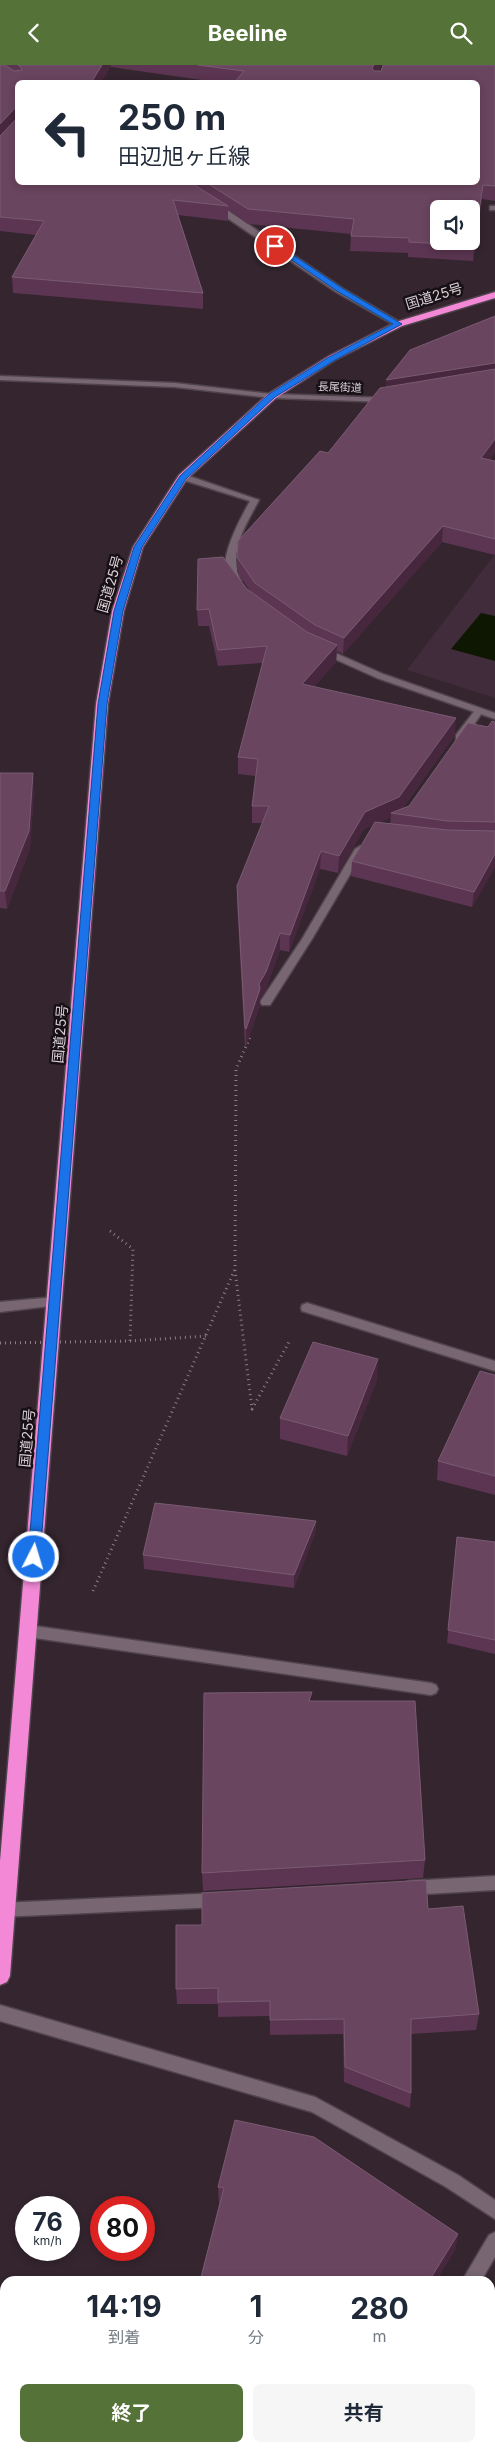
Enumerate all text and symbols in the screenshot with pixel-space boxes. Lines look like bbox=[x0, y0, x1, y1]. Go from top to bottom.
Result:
icon: back bbox=[20, 19, 48, 47]
icon: search bbox=[447, 19, 475, 47]
text: Beeline bbox=[208, 20, 287, 46]
text: 250 m bbox=[118, 96, 226, 138]
icon: left bbox=[35, 100, 100, 165]
text: 田辺旭ヶ丘線 bbox=[118, 143, 250, 169]
map controls bbox=[430, 200, 480, 250]
button: sound bbox=[430, 200, 480, 250]
pin bbox=[254, 225, 296, 267]
icon: arrive bbox=[261, 232, 289, 260]
street label: 国道25号 bbox=[403, 279, 465, 312]
street label: 長尾街道 bbox=[318, 379, 362, 395]
street label: 国道25号 bbox=[93, 553, 126, 615]
street label: 国道25号 bbox=[48, 1004, 71, 1064]
street label: 国道25号 bbox=[15, 1408, 38, 1468]
position arrow bbox=[7, 1530, 59, 1582]
speed limit sign: 80 bbox=[90, 2196, 155, 2261]
text: 76 bbox=[32, 2207, 63, 2237]
text: km/h bbox=[33, 2233, 62, 2248]
text: 14:19 bbox=[86, 2288, 162, 2324]
text: 1 bbox=[250, 2288, 262, 2324]
text: 280 bbox=[350, 2290, 409, 2326]
text: m bbox=[372, 2326, 386, 2346]
text: 到着 bbox=[108, 2327, 140, 2347]
text: 分 bbox=[248, 2327, 264, 2347]
button: 終了 bbox=[20, 2384, 243, 2442]
button: 共有 bbox=[253, 2384, 475, 2442]

